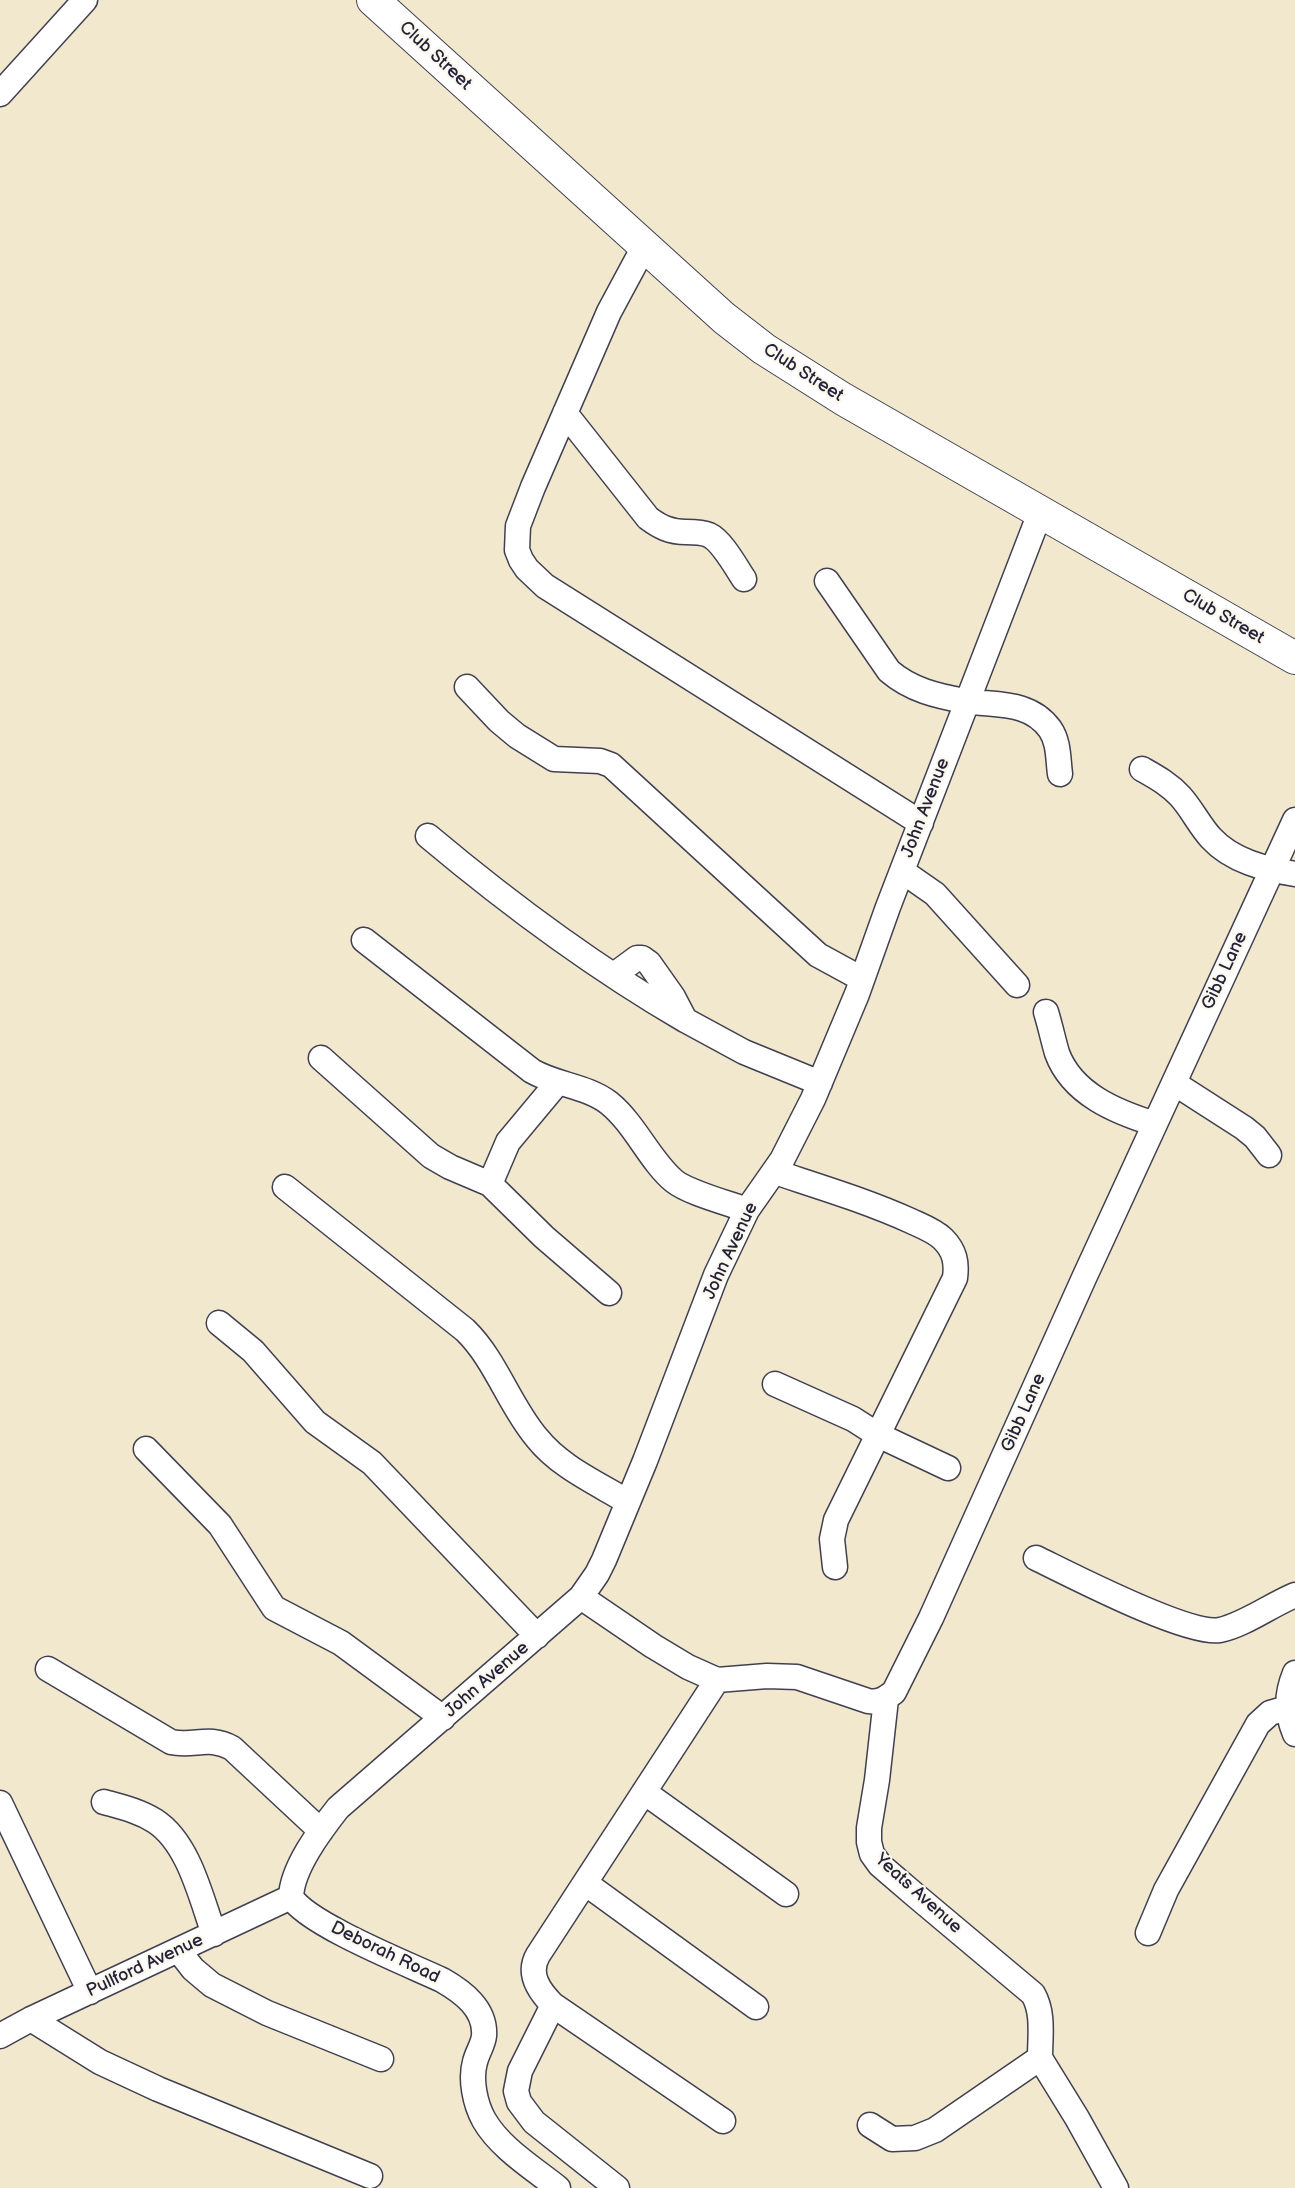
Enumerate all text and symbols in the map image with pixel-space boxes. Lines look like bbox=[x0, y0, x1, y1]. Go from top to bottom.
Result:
street label: Club Street bbox=[394, 17, 476, 95]
street label: Club Street bbox=[759, 339, 847, 407]
street label: Club Street bbox=[1178, 585, 1268, 649]
street label: John Avenue bbox=[897, 755, 955, 861]
street label: Gibb Lane bbox=[1198, 929, 1252, 1013]
street label: John Avenue bbox=[699, 1199, 763, 1303]
street label: Gibb Lane bbox=[997, 1370, 1051, 1456]
street label: John Avenue bbox=[440, 1638, 534, 1722]
street label: Yeats Avenue bbox=[870, 1849, 966, 1939]
street label: Deborah Road bbox=[327, 1917, 443, 1989]
street label: Pullford Avenue bbox=[83, 1930, 207, 2002]

